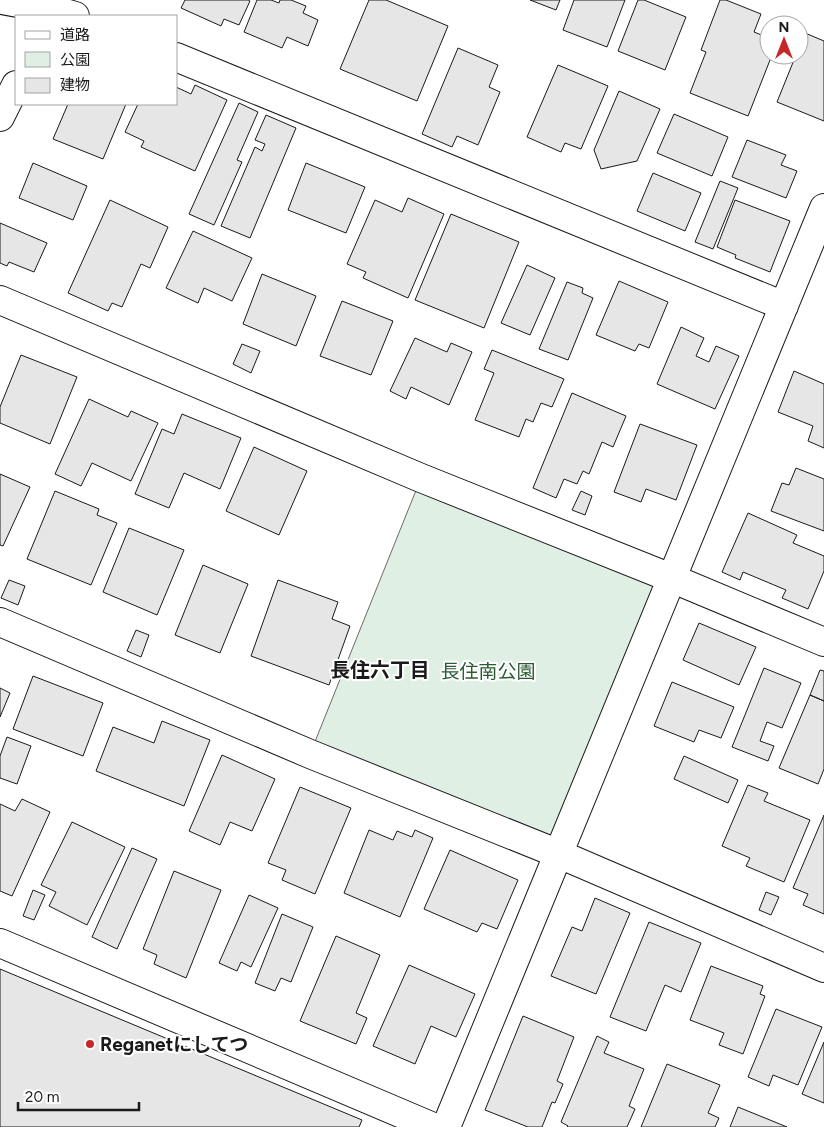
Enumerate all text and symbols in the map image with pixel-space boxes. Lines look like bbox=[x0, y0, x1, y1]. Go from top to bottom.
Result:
legend bbox=[15, 15, 178, 105]
north arrow bbox=[759, 15, 809, 65]
text: N bbox=[779, 19, 789, 36]
text: 道路 bbox=[60, 26, 90, 44]
text: 公園 bbox=[60, 51, 90, 69]
text: 建物 bbox=[60, 76, 90, 94]
district label: 長住六丁目 bbox=[330, 658, 430, 682]
park label: 長住南公園 bbox=[440, 660, 536, 683]
place label: Reganetにしてつ bbox=[100, 1033, 248, 1056]
marker: Reganetにしてつ bbox=[84, 1038, 96, 1050]
scale bar bbox=[18, 1080, 139, 1112]
text: 20 m bbox=[25, 1088, 59, 1106]

